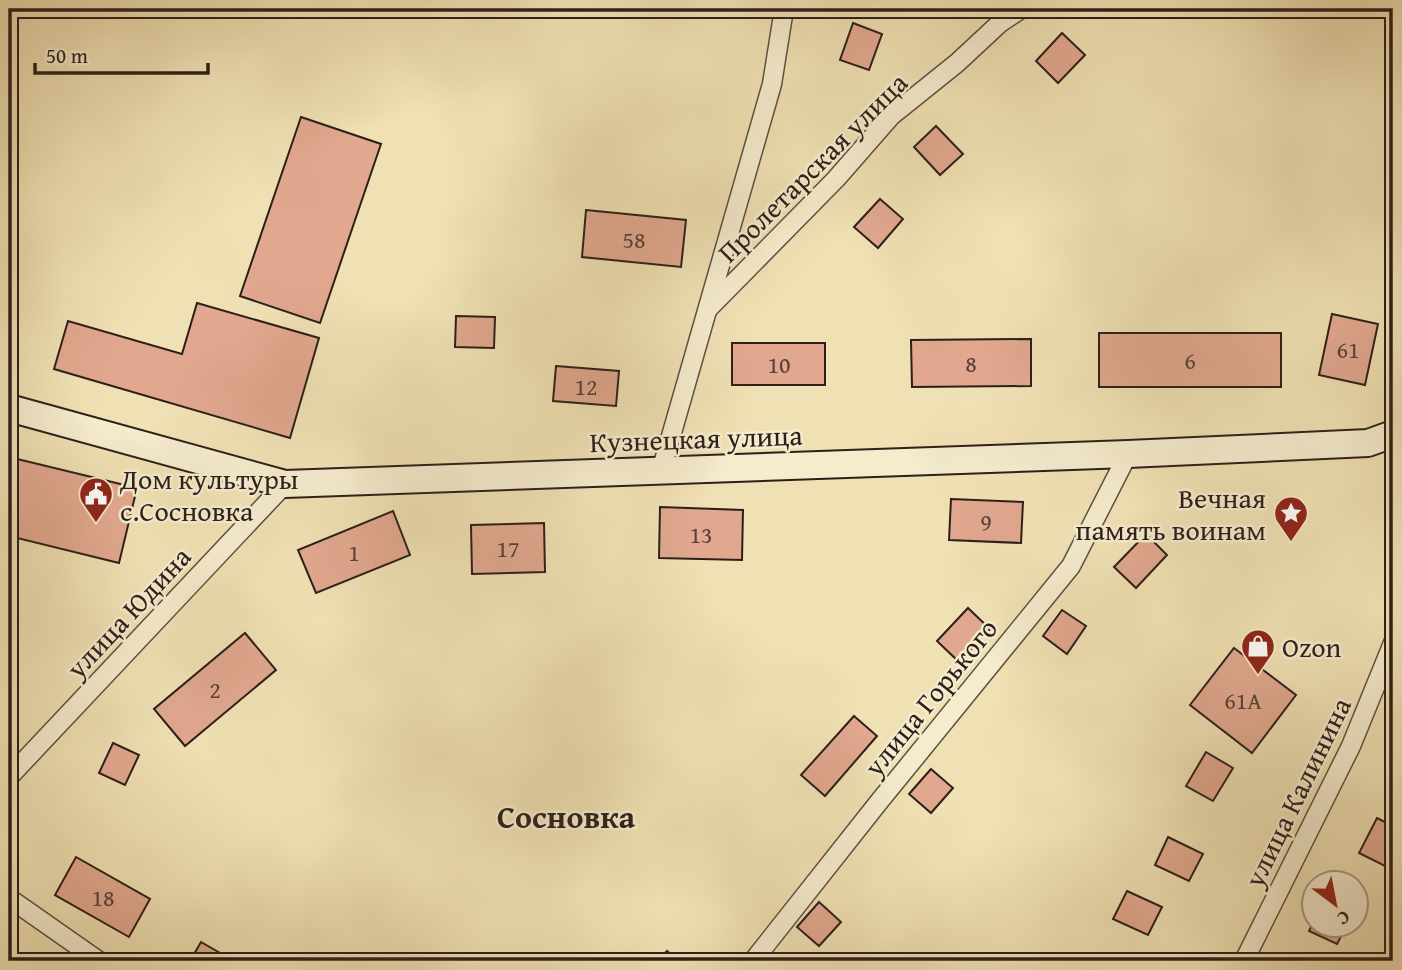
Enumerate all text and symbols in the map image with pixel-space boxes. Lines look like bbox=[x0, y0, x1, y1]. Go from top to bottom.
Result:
scale bar bbox=[35, 32, 208, 76]
text: 50 m bbox=[46, 40, 88, 71]
street label: Пролетарская улица bbox=[708, 62, 917, 271]
house number: 58 bbox=[622, 222, 646, 257]
house number: 61 bbox=[1336, 332, 1360, 367]
house number: 6 bbox=[1184, 343, 1196, 378]
house number: 8 bbox=[965, 346, 977, 381]
house number: 10 bbox=[767, 347, 791, 382]
house number: 12 bbox=[574, 369, 598, 404]
street label: Кузнецкая улица bbox=[589, 414, 804, 462]
place label: Дом культуры с.Сосновка bbox=[119, 458, 298, 531]
public building icon: Дом культуры с.Сосновка bbox=[77, 475, 115, 524]
place label: Вечная память воинам bbox=[1076, 477, 1266, 550]
place icon: Вечная память воинам bbox=[1272, 494, 1310, 543]
house number: 9 bbox=[980, 504, 992, 539]
house number: 13 bbox=[689, 517, 713, 552]
house number: 17 bbox=[496, 531, 520, 566]
house number: 1 bbox=[348, 535, 360, 570]
street label: улица Юдина bbox=[55, 536, 200, 688]
street label: улица Горького bbox=[853, 609, 1007, 786]
place label: Ozon bbox=[1282, 626, 1342, 667]
shop icon: Ozon bbox=[1239, 627, 1277, 676]
house number: 2 bbox=[209, 672, 221, 707]
house number: 61А bbox=[1224, 683, 1262, 718]
street label: улица Калинина bbox=[1233, 689, 1361, 895]
district label: Сосновка bbox=[497, 793, 636, 840]
north arrow bbox=[1300, 869, 1370, 939]
house number: 18 bbox=[91, 880, 115, 915]
text: С bbox=[1332, 904, 1356, 933]

